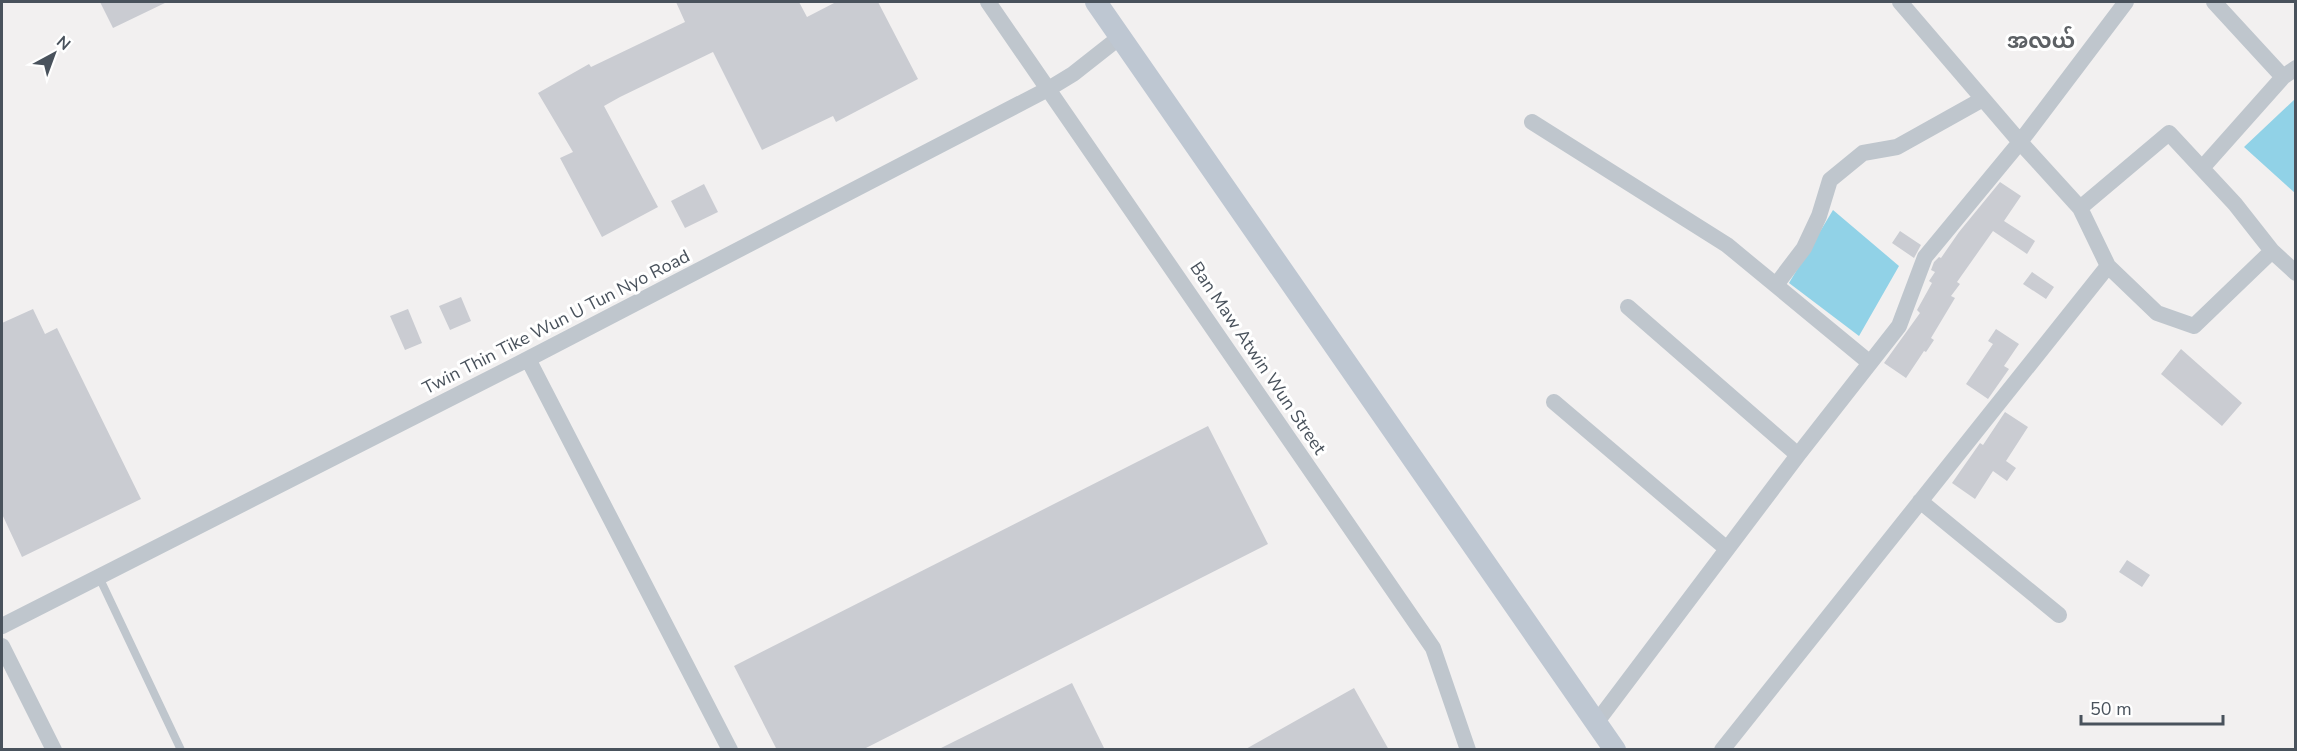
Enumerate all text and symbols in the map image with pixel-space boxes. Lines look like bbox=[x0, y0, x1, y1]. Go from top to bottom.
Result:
north arrow bbox=[24, 24, 84, 84]
district label: အလယ် bbox=[2007, 25, 2075, 55]
text: N bbox=[51, 31, 75, 56]
street label: Twin Thin Tike Wun U Tun Nyo Road bbox=[418, 244, 694, 400]
street label: Ban Maw Atwin Wun Street bbox=[1184, 257, 1332, 460]
scale bar bbox=[2081, 688, 2224, 726]
text: 50 m bbox=[2090, 697, 2132, 721]

